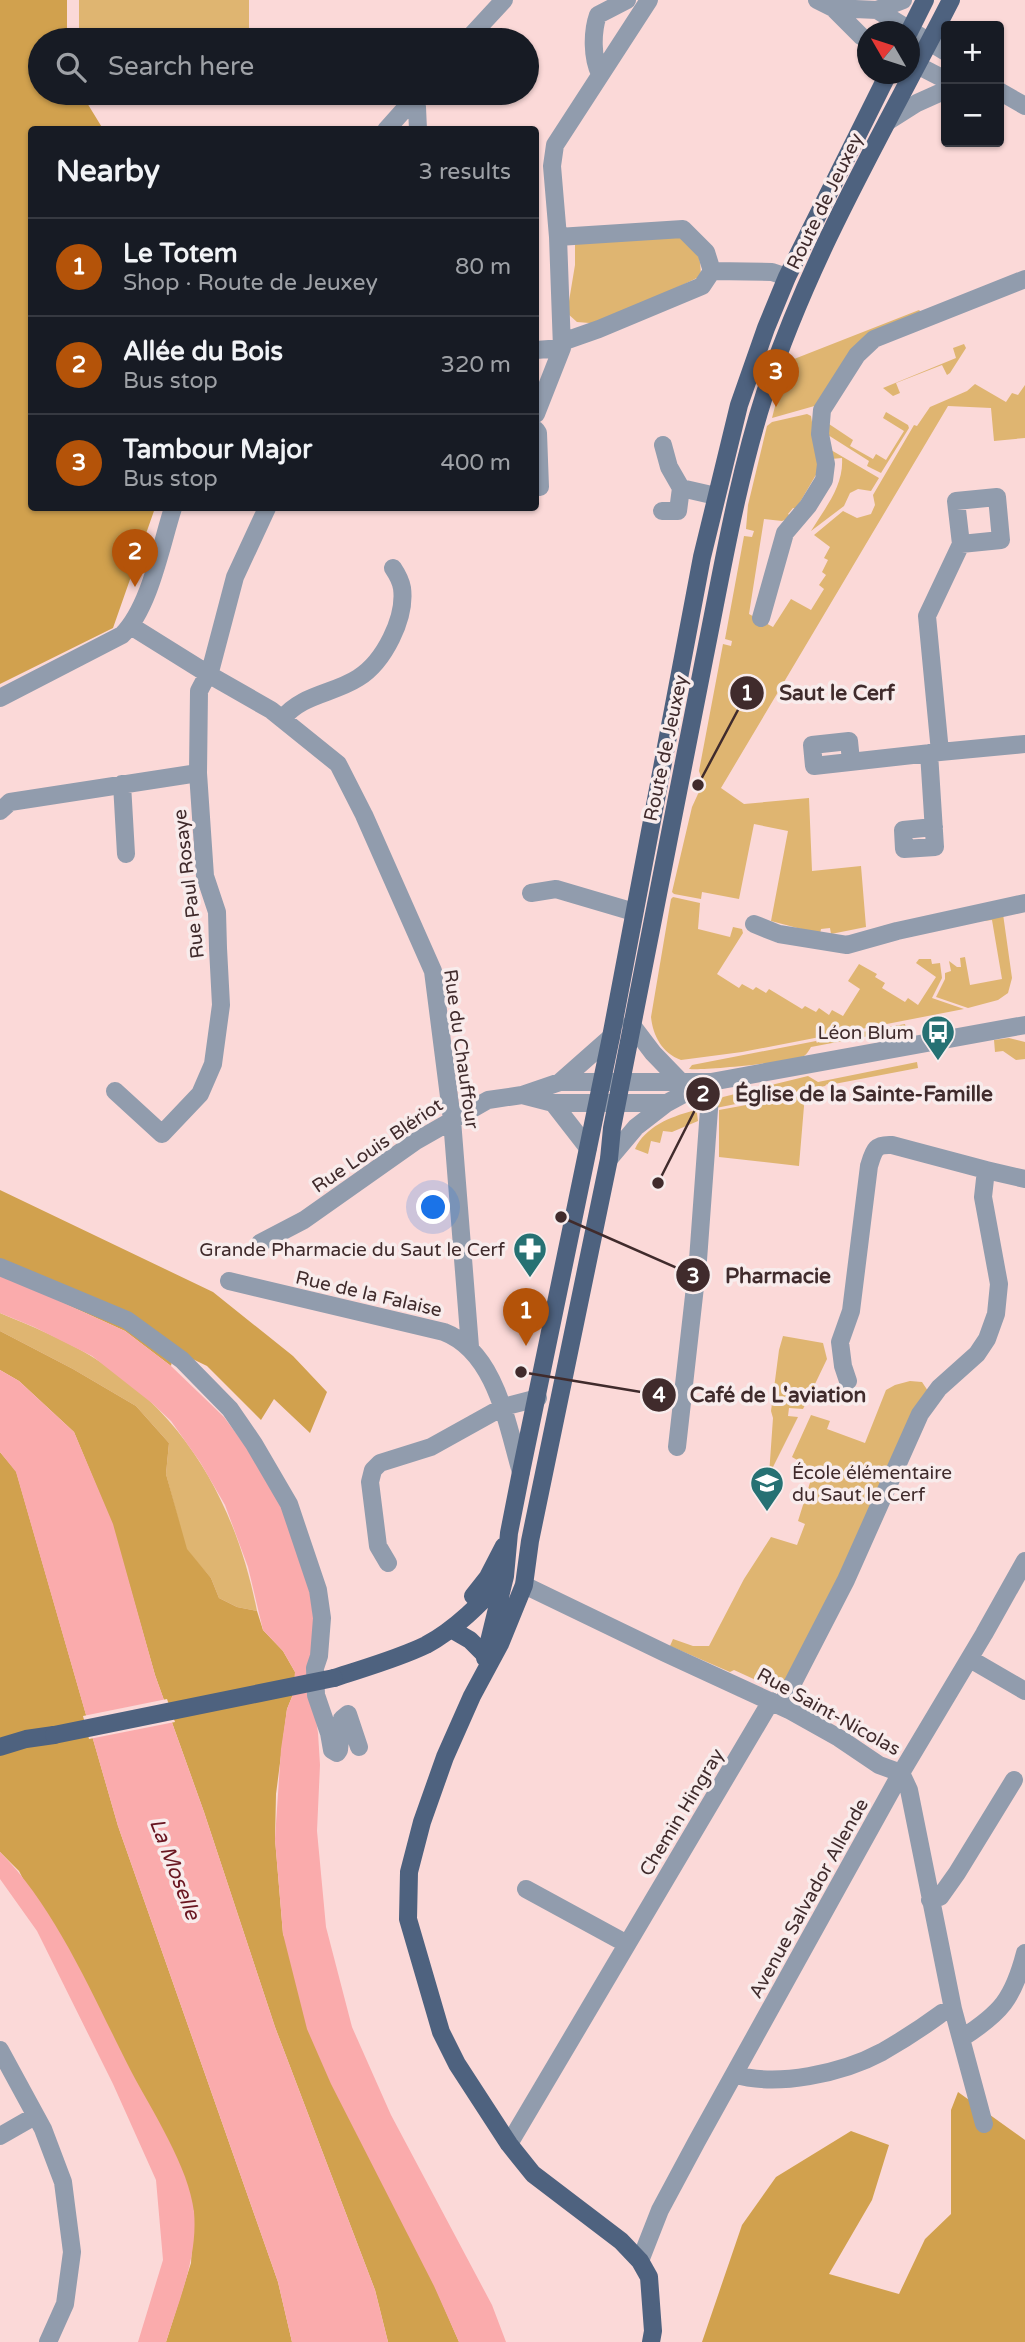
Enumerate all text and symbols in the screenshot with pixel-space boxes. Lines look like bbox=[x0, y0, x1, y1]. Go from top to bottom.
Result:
north arrow bbox=[857, 21, 920, 84]
map controls bbox=[941, 21, 1004, 147]
button: + bbox=[941, 21, 1004, 84]
search box bbox=[28, 28, 539, 105]
icon: search bbox=[52, 48, 90, 86]
text: Search here bbox=[108, 51, 254, 82]
button: − bbox=[941, 84, 1004, 147]
street label: Route de Jeuxey bbox=[782, 130, 867, 273]
text: Nearby bbox=[56, 153, 160, 190]
text: 3 results bbox=[418, 158, 511, 186]
text: Le Totem bbox=[123, 238, 238, 269]
text: 1 bbox=[72, 253, 86, 281]
text: 80 m bbox=[455, 253, 511, 281]
text: Shop · Route de Jeuxey bbox=[123, 269, 378, 297]
text: Allée du Bois bbox=[123, 336, 283, 367]
pin: 3 bbox=[753, 349, 799, 407]
text: 2 bbox=[72, 351, 86, 379]
text: 320 m bbox=[441, 351, 511, 379]
text: Bus stop bbox=[123, 367, 218, 395]
text: Tambour Major bbox=[123, 434, 312, 465]
text: 3 bbox=[72, 449, 86, 477]
text: 400 m bbox=[441, 449, 511, 477]
text: Bus stop bbox=[123, 465, 218, 493]
pin: 2 bbox=[112, 529, 158, 587]
callout: Saut le Cerf bbox=[730, 672, 908, 714]
street label: Route de Jeuxey bbox=[640, 673, 692, 823]
text: 1 bbox=[740, 681, 754, 706]
text: Saut le Cerf bbox=[779, 681, 896, 706]
street label: Rue Paul Rosaye bbox=[169, 808, 209, 960]
street label: Rue du Chauffour bbox=[439, 968, 483, 1131]
bus stop icon: Léon Blum bbox=[919, 1013, 957, 1062]
place label: Léon Blum bbox=[817, 1022, 914, 1044]
callout: Église de la Sainte-Famille bbox=[686, 1073, 1007, 1115]
text: Église de la Sainte-Famille bbox=[735, 1081, 993, 1107]
text: 2 bbox=[696, 1082, 710, 1107]
street label: Rue Louis Blériot bbox=[308, 1094, 447, 1198]
your location bbox=[416, 1190, 450, 1224]
pharmacy icon: Grande Pharmacie du Saut le Cerf bbox=[511, 1230, 549, 1279]
place label: Grande Pharmacie du Saut le Cerf bbox=[199, 1239, 506, 1261]
callout: Pharmacie bbox=[676, 1254, 845, 1296]
text: 3 bbox=[686, 1264, 700, 1289]
text: Pharmacie bbox=[725, 1264, 831, 1289]
street label: Rue de la Falaise bbox=[293, 1266, 444, 1322]
pin: 1 bbox=[503, 1288, 549, 1346]
callout: Café de L'aviation bbox=[641, 1374, 881, 1416]
text: 4 bbox=[652, 1383, 666, 1408]
text: Café de L'aviation bbox=[690, 1383, 866, 1408]
place label: École élémentaire du Saut le Cerf bbox=[792, 1462, 952, 1506]
school or university icon: École élémentaire du Saut le Cerf bbox=[748, 1464, 786, 1513]
street label: Rue Saint-Nicolas bbox=[753, 1663, 904, 1760]
street label: Chemin Hingray bbox=[635, 1745, 729, 1880]
street label: Avenue Salvador Allende bbox=[745, 1795, 873, 2002]
water label: La Moselle bbox=[144, 1815, 206, 1924]

